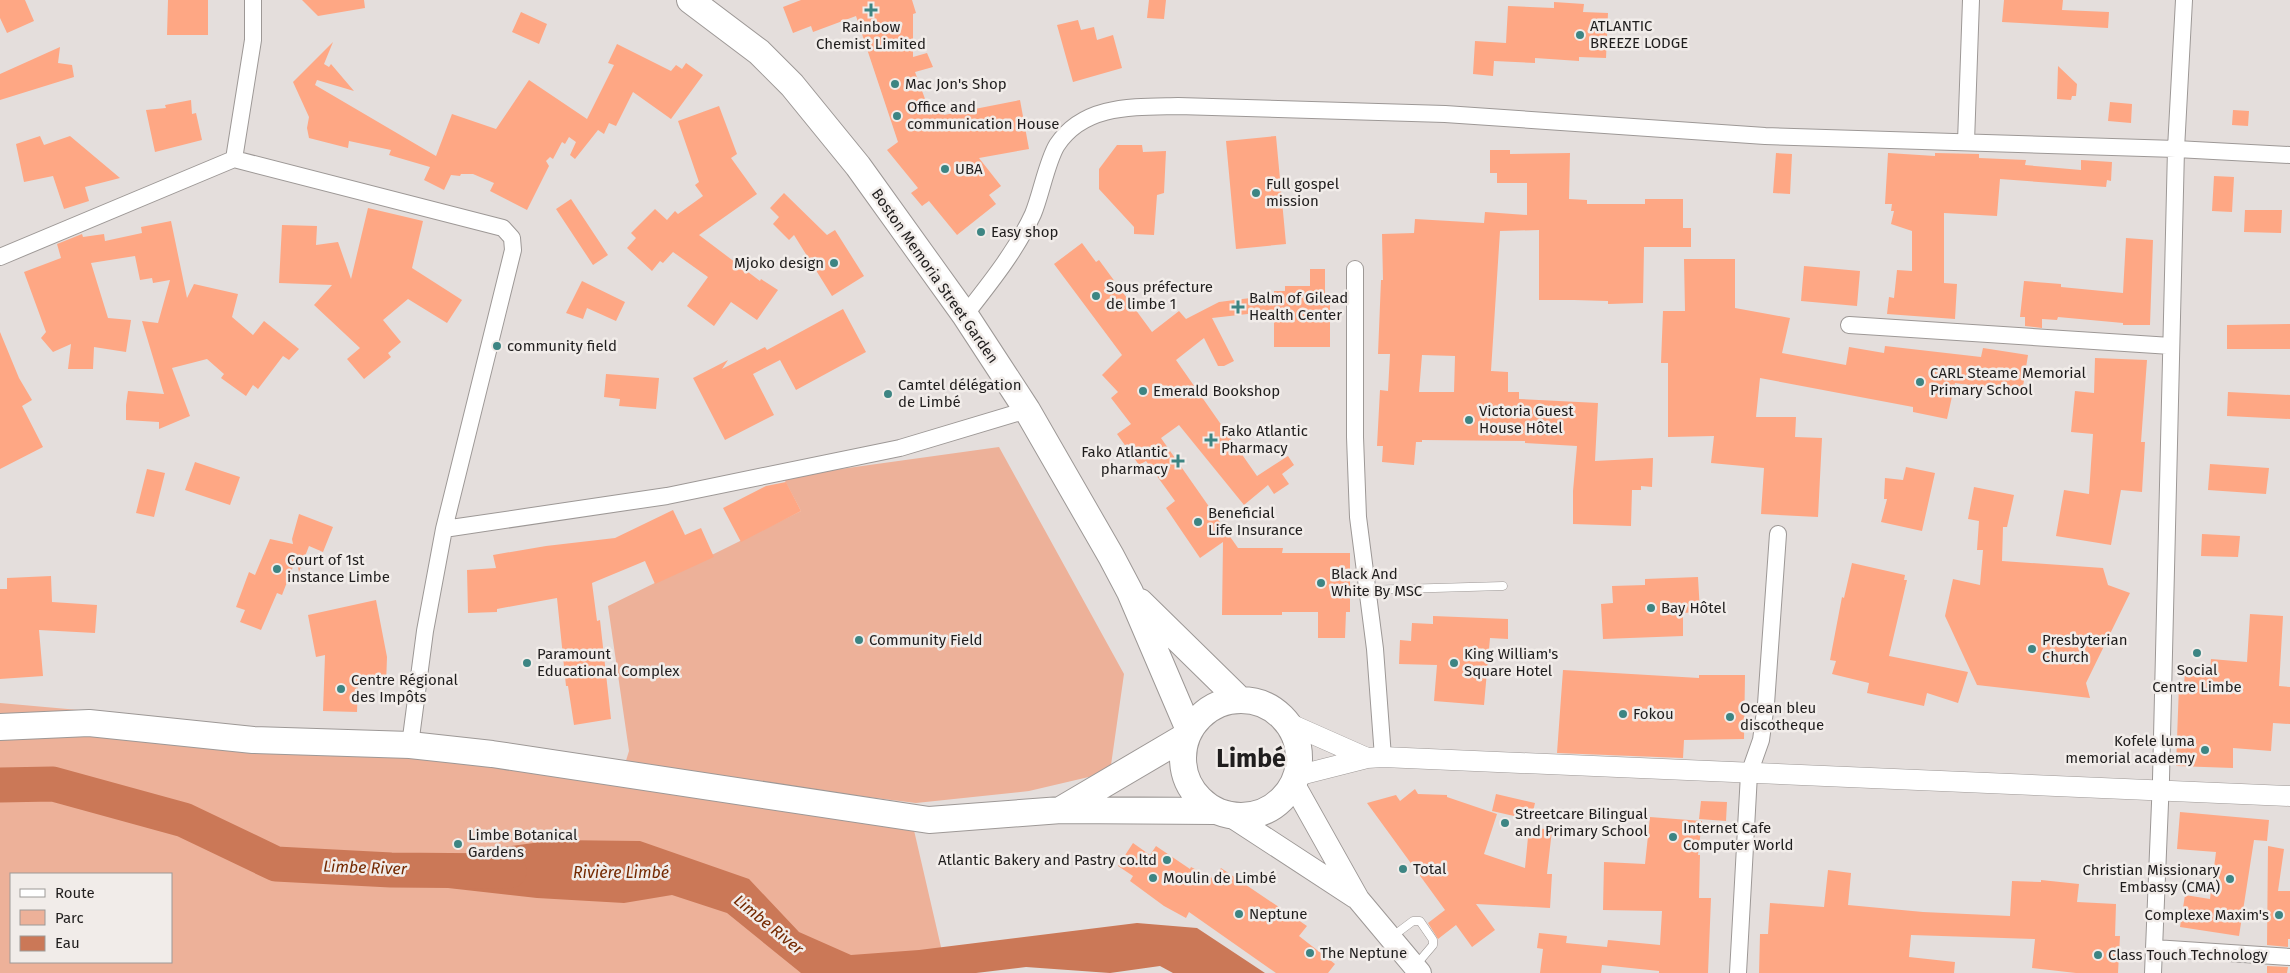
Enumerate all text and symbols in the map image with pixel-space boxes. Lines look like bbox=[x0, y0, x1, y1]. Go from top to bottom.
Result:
marker: Rainbow Chemist Limited bbox=[865, 4, 877, 16]
place label: ATLANTIC BREEZE LODGE bbox=[1590, 17, 1688, 52]
place label: Rainbow Chemist Limited bbox=[816, 18, 926, 53]
marker: ATLANTIC BREEZE LODGE bbox=[1574, 29, 1586, 41]
place label: Mac Jon's Shop bbox=[905, 75, 1007, 93]
marker: Mac Jon's Shop bbox=[889, 78, 901, 90]
place label: Office and communication House bbox=[907, 98, 1059, 133]
marker: Office and communication House bbox=[891, 110, 903, 122]
place label: UBA bbox=[955, 160, 983, 178]
marker: UBA bbox=[939, 163, 951, 175]
place label: Full gospel mission bbox=[1266, 175, 1340, 210]
street label: Boston Memoria Street Garden bbox=[868, 185, 1002, 367]
marker: Full gospel mission bbox=[1250, 187, 1262, 199]
place label: Easy shop bbox=[991, 223, 1058, 241]
marker: Easy shop bbox=[975, 226, 987, 238]
place label: Mjoko design bbox=[734, 254, 824, 272]
marker: Mjoko design bbox=[828, 257, 840, 269]
place label: Sous préfecture de limbe 1 bbox=[1106, 278, 1213, 313]
place label: Balm of Gilead Health Center bbox=[1249, 289, 1348, 324]
marker: Sous préfecture de limbe 1 bbox=[1090, 290, 1102, 302]
marker: Balm of Gilead Health Center bbox=[1231, 300, 1245, 314]
place label: community field bbox=[507, 337, 617, 355]
marker: community field bbox=[491, 340, 503, 352]
place label: CARL Steame Memorial Primary School bbox=[1930, 364, 2087, 399]
place label: Camtel délégation de Limbé bbox=[898, 376, 1022, 411]
marker: CARL Steame Memorial Primary School bbox=[1914, 376, 1926, 388]
place label: Emerald Bookshop bbox=[1153, 382, 1280, 400]
marker: Emerald Bookshop bbox=[1137, 385, 1149, 397]
marker: Camtel délégation de Limbé bbox=[882, 388, 894, 400]
place label: Victoria Guest House Hôtel bbox=[1479, 402, 1574, 437]
marker: Victoria Guest House Hôtel bbox=[1463, 414, 1475, 426]
place label: Fako Atlantic Pharmacy bbox=[1221, 422, 1308, 457]
marker: Fako Atlantic Pharmacy bbox=[1205, 434, 1217, 446]
place label: Fako Atlantic pharmacy bbox=[1081, 443, 1169, 478]
marker: Fako Atlantic pharmacy bbox=[1172, 455, 1184, 467]
place label: Beneficial Life Insurance bbox=[1208, 504, 1303, 539]
marker: Beneficial Life Insurance bbox=[1192, 516, 1204, 528]
place label: Court of 1st instance Limbe bbox=[287, 551, 390, 586]
marker: Court of 1st instance Limbe bbox=[271, 563, 283, 575]
place label: Black And White By MSC bbox=[1331, 565, 1423, 600]
marker: Black And White By MSC bbox=[1315, 577, 1327, 589]
place label: Bay Hôtel bbox=[1661, 599, 1727, 617]
marker: Bay Hôtel bbox=[1645, 602, 1657, 614]
place label: Community Field bbox=[869, 631, 983, 649]
place label: Presbyterian Church bbox=[2042, 631, 2128, 666]
marker: Community Field bbox=[853, 634, 865, 646]
marker: Presbyterian Church bbox=[2026, 643, 2038, 655]
place label: Paramount Educational Complex bbox=[537, 645, 680, 680]
place label: King William's Square Hotel bbox=[1464, 645, 1558, 680]
marker: Social Centre Limbe bbox=[2191, 647, 2203, 659]
marker: Paramount Educational Complex bbox=[521, 657, 533, 669]
marker: King William's Square Hotel bbox=[1448, 657, 1460, 669]
place label: Social Centre Limbe bbox=[2152, 661, 2242, 696]
place label: Centre Régional des Impôts bbox=[351, 671, 459, 706]
marker: Centre Régional des Impôts bbox=[335, 683, 347, 695]
place label: Ocean bleu discotheque bbox=[1740, 699, 1824, 734]
place label: Fokou bbox=[1633, 705, 1674, 723]
marker: Fokou bbox=[1617, 708, 1629, 720]
marker: Ocean bleu discotheque bbox=[1724, 711, 1736, 723]
place label: Kofele luma memorial academy bbox=[2065, 732, 2196, 767]
district label: Limbé bbox=[1216, 744, 1286, 774]
marker: Kofele luma memorial academy bbox=[2199, 744, 2211, 756]
place label: Streetcare Bilingual and Primary School bbox=[1515, 805, 1648, 840]
marker: Streetcare Bilingual and Primary School bbox=[1499, 817, 1511, 829]
place label: Internet Cafe Computer World bbox=[1683, 819, 1794, 854]
place label: Limbe Botanical Gardens bbox=[468, 826, 578, 861]
marker: Internet Cafe Computer World bbox=[1667, 831, 1679, 843]
marker: Limbe Botanical Gardens bbox=[452, 838, 464, 850]
place label: Atlantic Bakery and Pastry co.ltd bbox=[938, 851, 1157, 869]
marker: Atlantic Bakery and Pastry co.ltd bbox=[1161, 854, 1173, 866]
water label: Limbe River bbox=[323, 857, 408, 878]
place label: Total bbox=[1413, 860, 1447, 878]
place label: Christian Missionary Embassy (CMA) bbox=[2082, 861, 2221, 896]
water label: Rivière Limbé bbox=[573, 863, 669, 882]
marker: Total bbox=[1397, 863, 1409, 875]
place label: Moulin de Limbé bbox=[1163, 869, 1276, 887]
marker: Moulin de Limbé bbox=[1147, 872, 1159, 884]
legend bbox=[10, 873, 172, 963]
marker: Christian Missionary Embassy (CMA) bbox=[2224, 873, 2236, 885]
text: Route bbox=[55, 884, 95, 902]
water label: Limbe River bbox=[730, 891, 808, 959]
place label: Neptune bbox=[1249, 905, 1307, 923]
place label: Complexe Maxim's bbox=[2145, 906, 2269, 924]
marker: Neptune bbox=[1233, 908, 1245, 920]
text: Parc bbox=[55, 909, 84, 927]
marker: Complexe Maxim's bbox=[2273, 909, 2285, 921]
text: Eau bbox=[55, 934, 80, 952]
place label: The Neptune bbox=[1320, 944, 1407, 962]
place label: Class Touch Technology bbox=[2108, 946, 2268, 964]
marker: The Neptune bbox=[1304, 947, 1316, 959]
marker: Class Touch Technology bbox=[2092, 949, 2104, 961]

